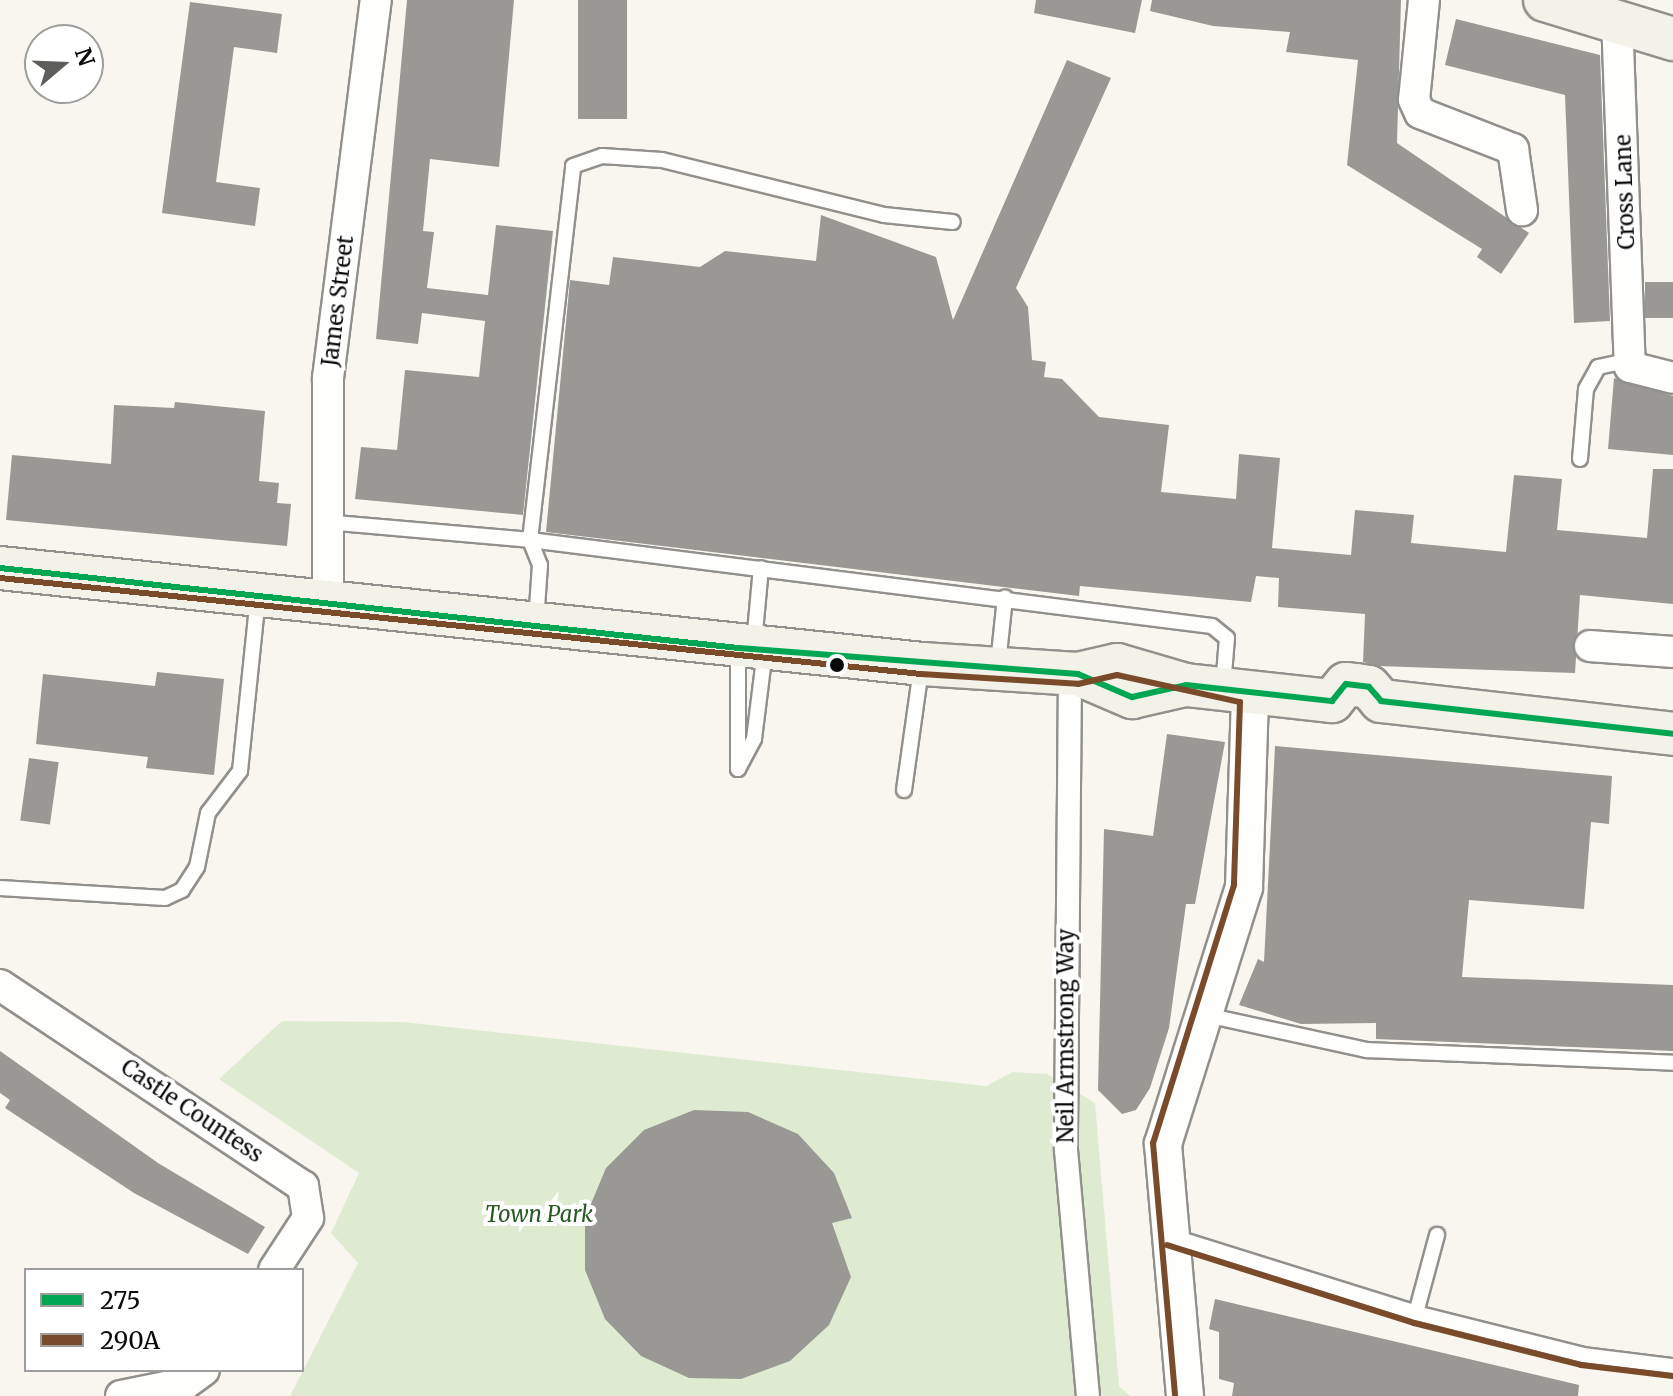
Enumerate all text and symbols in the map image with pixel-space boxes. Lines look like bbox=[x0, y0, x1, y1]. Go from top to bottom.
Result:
north arrow bbox=[24, 24, 104, 104]
text: N bbox=[69, 44, 101, 70]
street label: Cross Lane bbox=[1610, 134, 1640, 250]
street label: James Street bbox=[317, 234, 359, 368]
unlabelled marker bbox=[829, 657, 845, 673]
street label: Neil Armstrong Way bbox=[1053, 929, 1079, 1143]
street label: Castle Countess bbox=[116, 1054, 268, 1168]
park label: Town Park bbox=[485, 1202, 593, 1228]
legend bbox=[24, 1268, 304, 1372]
text: 275 bbox=[100, 1285, 140, 1316]
text: 290A bbox=[100, 1325, 160, 1356]

